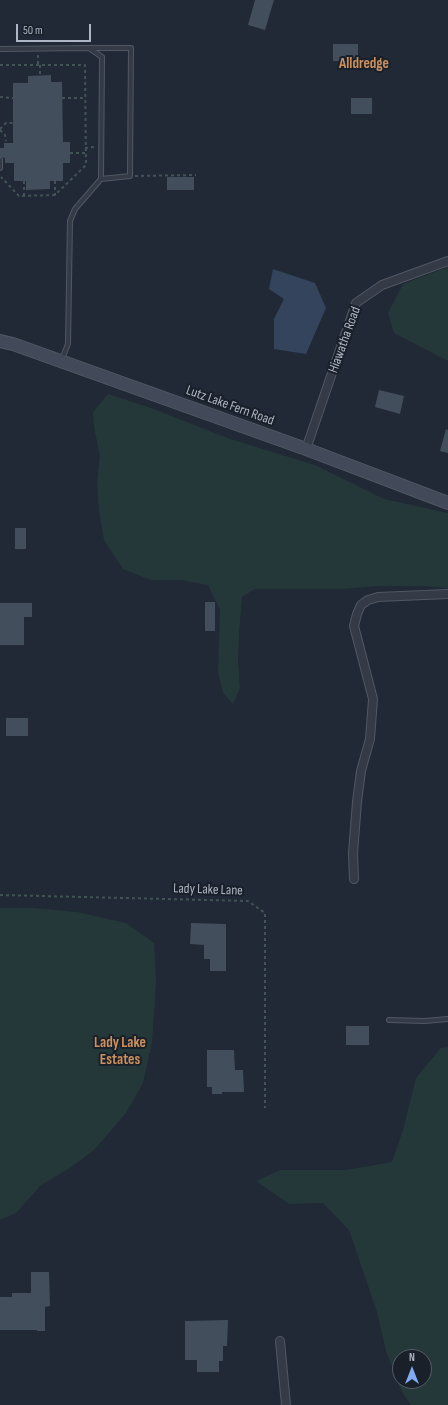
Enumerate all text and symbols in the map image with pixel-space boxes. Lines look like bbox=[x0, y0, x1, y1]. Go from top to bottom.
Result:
scale bar bbox=[18, 16, 93, 42]
text: 50 m bbox=[23, 23, 43, 38]
district label: Alldredge bbox=[339, 55, 389, 73]
street label: Hiawatha Road bbox=[325, 305, 365, 375]
street label: Lutz Lake Fern Road bbox=[184, 382, 276, 430]
street label: Lady Lake Lane bbox=[173, 880, 243, 900]
district label: Lady Lake Estates bbox=[94, 1034, 146, 1069]
north arrow bbox=[392, 1349, 432, 1389]
text: N bbox=[409, 1351, 415, 1364]

